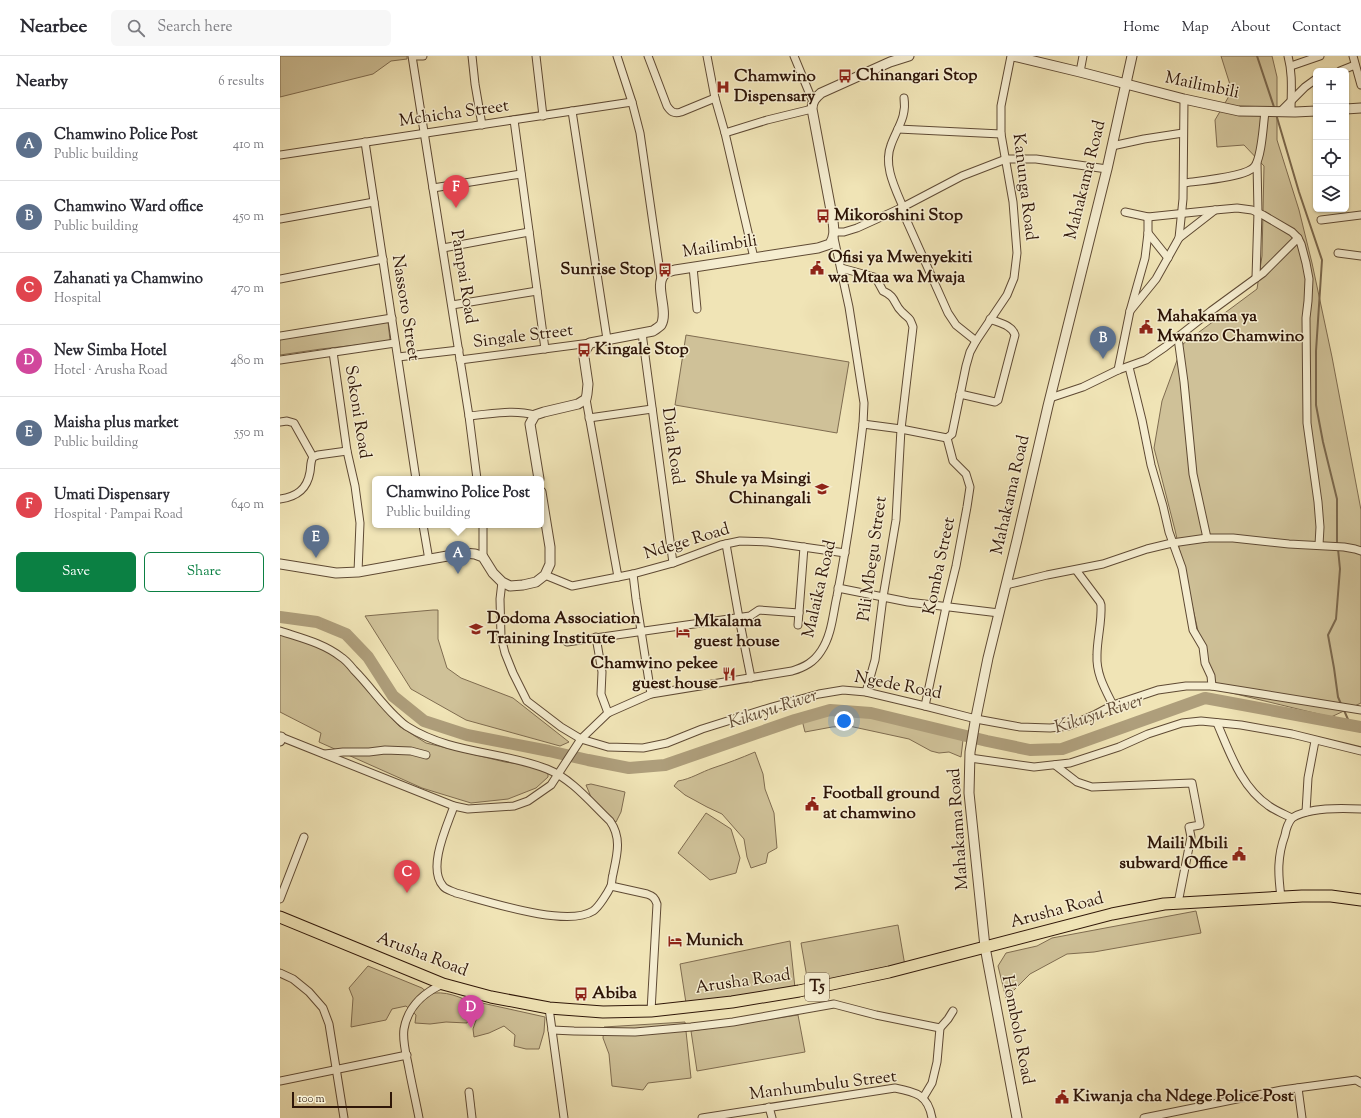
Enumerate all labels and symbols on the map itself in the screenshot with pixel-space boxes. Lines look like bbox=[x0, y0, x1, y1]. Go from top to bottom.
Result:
place label: Chinangari Stop bbox=[856, 64, 978, 88]
place label: Chamwino Dispensary bbox=[734, 65, 816, 109]
street label: Mailimbili bbox=[1163, 66, 1242, 106]
bus stop icon: Chinangari Stop bbox=[837, 68, 853, 84]
hospital icon: Chamwino Dispensary bbox=[715, 79, 731, 95]
street label: Mchicha Street bbox=[398, 94, 511, 134]
street label: Mahakama Road bbox=[1060, 117, 1113, 242]
street label: Kanunga Road bbox=[1006, 132, 1043, 242]
pin: F bbox=[443, 175, 469, 208]
place label: Mikoroshini Stop bbox=[834, 204, 963, 228]
bus stop icon: Mikoroshini Stop bbox=[815, 208, 831, 224]
street label: Pampai Road bbox=[444, 228, 482, 326]
street label: Mailimbili bbox=[681, 229, 759, 265]
place label: Ofisi ya Mwenyekiti wa Mtaa wa Mwaja bbox=[828, 246, 973, 290]
street label: Nassoro Street bbox=[385, 253, 425, 363]
place label: Sunrise Stop bbox=[560, 258, 655, 282]
public building icon: Ofisi ya Mwenyekiti wa Mtaa wa Mwaja bbox=[809, 260, 825, 276]
bus stop icon: Sunrise Stop bbox=[657, 262, 673, 278]
place label: Mahakama ya Mwanzo Chamwino bbox=[1157, 305, 1304, 349]
street label: Singale Street bbox=[471, 319, 575, 355]
public building icon: Mahakama ya Mwanzo Chamwino bbox=[1138, 319, 1154, 335]
pin: B bbox=[1090, 326, 1116, 359]
place label: Kingale Stop bbox=[595, 338, 689, 362]
bus stop icon: Kingale Stop bbox=[576, 342, 592, 358]
street label: Sokoni Road bbox=[338, 364, 376, 461]
street label: Dida Road bbox=[655, 406, 689, 486]
street label: Mahakama Road bbox=[986, 432, 1037, 557]
place label: Shule ya Msingi Chinangali bbox=[695, 467, 811, 511]
school or university icon: Shule ya Msingi Chinangali bbox=[814, 481, 830, 497]
street label: Pili Mbegu Street bbox=[852, 495, 894, 623]
street label: Komba Street bbox=[918, 515, 962, 617]
street label: Ndege Road bbox=[641, 517, 733, 566]
pin: E bbox=[303, 525, 329, 558]
street label: Malaika Road bbox=[797, 537, 843, 640]
pin: A bbox=[445, 541, 471, 574]
place label: Dodoma Association Training Institute bbox=[487, 607, 642, 651]
place label: Mkalama guest house bbox=[694, 610, 780, 654]
school or university icon: Dodoma Association Training Institute bbox=[468, 621, 484, 637]
hotel icon: Mkalama guest house bbox=[675, 624, 691, 640]
place label: Chamwino pekee guest house bbox=[591, 652, 718, 696]
restaurant icon: Chamwino pekee guest house bbox=[721, 666, 737, 682]
street label: Ngede Road bbox=[852, 666, 944, 706]
water label: Kikuyu River bbox=[725, 683, 822, 737]
water label: Kikuyu River bbox=[1051, 688, 1148, 742]
your location bbox=[834, 711, 854, 731]
street label: Mahakama Road bbox=[943, 767, 975, 891]
place label: Football ground at chamwino bbox=[823, 782, 940, 826]
public building icon: Football ground at chamwino bbox=[804, 796, 820, 812]
place label: Maili Mbili subward Office bbox=[1119, 832, 1228, 876]
public building icon: Maili Mbili subward Office bbox=[1231, 846, 1247, 862]
pin: C bbox=[394, 860, 420, 893]
street label: Arusha Road bbox=[1008, 887, 1107, 935]
street label: Arusha Road bbox=[373, 927, 471, 984]
place label: Munich bbox=[686, 929, 744, 953]
hotel icon: Munich bbox=[667, 933, 683, 949]
street label: Arusha Road bbox=[694, 963, 793, 1001]
road number: T5 bbox=[805, 973, 829, 1001]
street label: Hombolo Road bbox=[995, 973, 1039, 1087]
place label: Abiba bbox=[592, 982, 637, 1006]
bus stop icon: Abiba bbox=[573, 986, 589, 1002]
pin: D bbox=[458, 995, 484, 1028]
street label: Manhumbulu Street bbox=[748, 1065, 898, 1107]
place label: Kiwanja cha Ndege Police Post bbox=[1073, 1085, 1294, 1109]
public building icon: Kiwanja cha Ndege Police Post bbox=[1054, 1089, 1070, 1105]
scale bar bbox=[292, 1090, 392, 1109]

